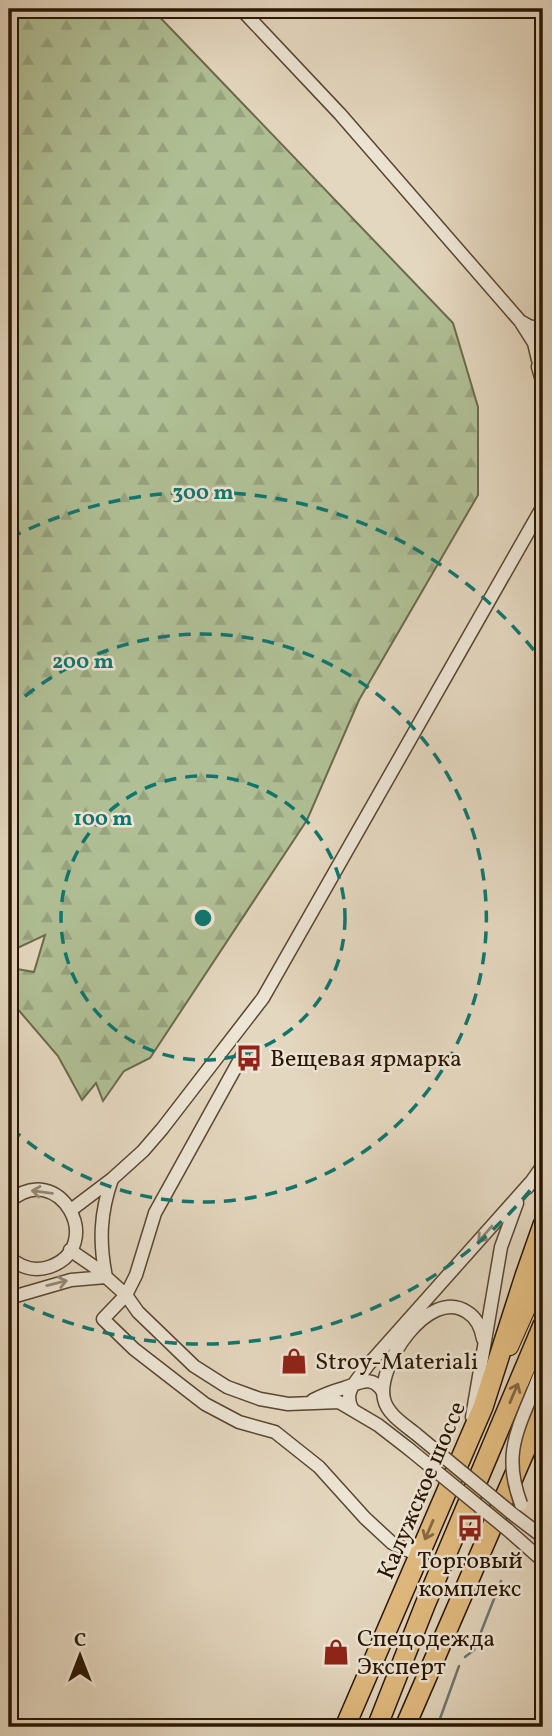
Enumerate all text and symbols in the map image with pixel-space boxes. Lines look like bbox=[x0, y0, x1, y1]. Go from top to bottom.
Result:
text: 300 m bbox=[173, 479, 233, 508]
text: 200 m bbox=[52, 648, 114, 677]
text: 100 m bbox=[73, 805, 133, 834]
centre of rings bbox=[191, 906, 215, 930]
bus stop icon: Вещевая ярмарка bbox=[234, 1043, 264, 1073]
place label: Вещевая ярмарка bbox=[270, 1043, 462, 1077]
one-way arrow bbox=[31, 1186, 54, 1199]
one-way arrow bbox=[477, 1224, 493, 1242]
one-way arrow bbox=[45, 1276, 68, 1289]
shop icon: Stroy-Materiali bbox=[279, 1346, 309, 1376]
place label: Stroy-Materiali bbox=[315, 1346, 478, 1380]
one-way arrow bbox=[509, 1383, 522, 1404]
street label: Калужское шоссе bbox=[370, 1396, 476, 1585]
bus stop icon: Торговый комплекс bbox=[455, 1513, 485, 1543]
one-way arrow bbox=[422, 1519, 435, 1540]
place label: Торговый комплекс bbox=[417, 1545, 523, 1607]
north arrow bbox=[46, 1620, 116, 1690]
place label: Спецодежда Эксперт bbox=[357, 1623, 495, 1685]
text: С bbox=[74, 1628, 86, 1654]
shop icon: Спецодежда Эксперт bbox=[321, 1637, 351, 1667]

